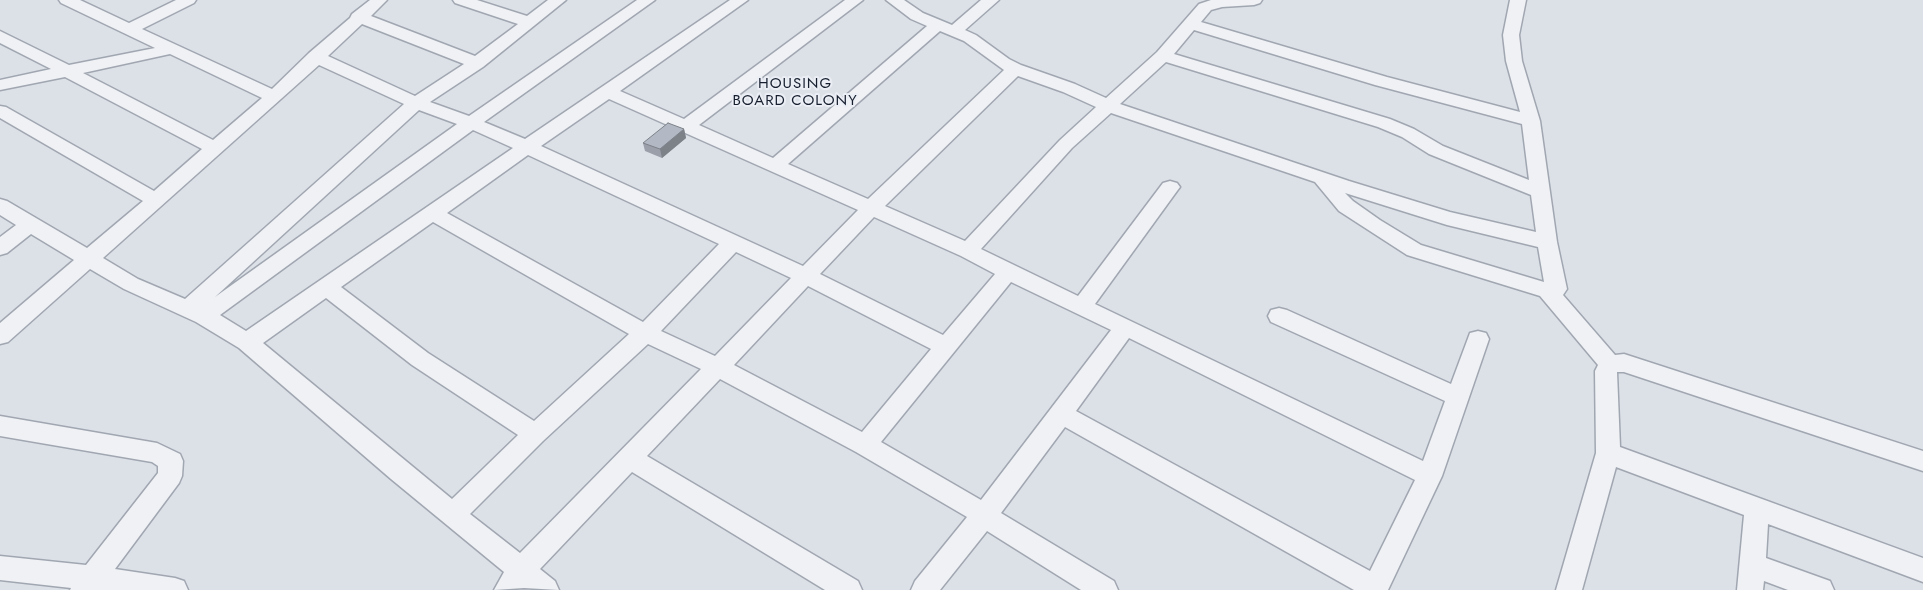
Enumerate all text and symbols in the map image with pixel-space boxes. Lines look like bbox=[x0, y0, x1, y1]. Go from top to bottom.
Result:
district label: HOUSING BOARD COLONY bbox=[731, 75, 859, 110]

